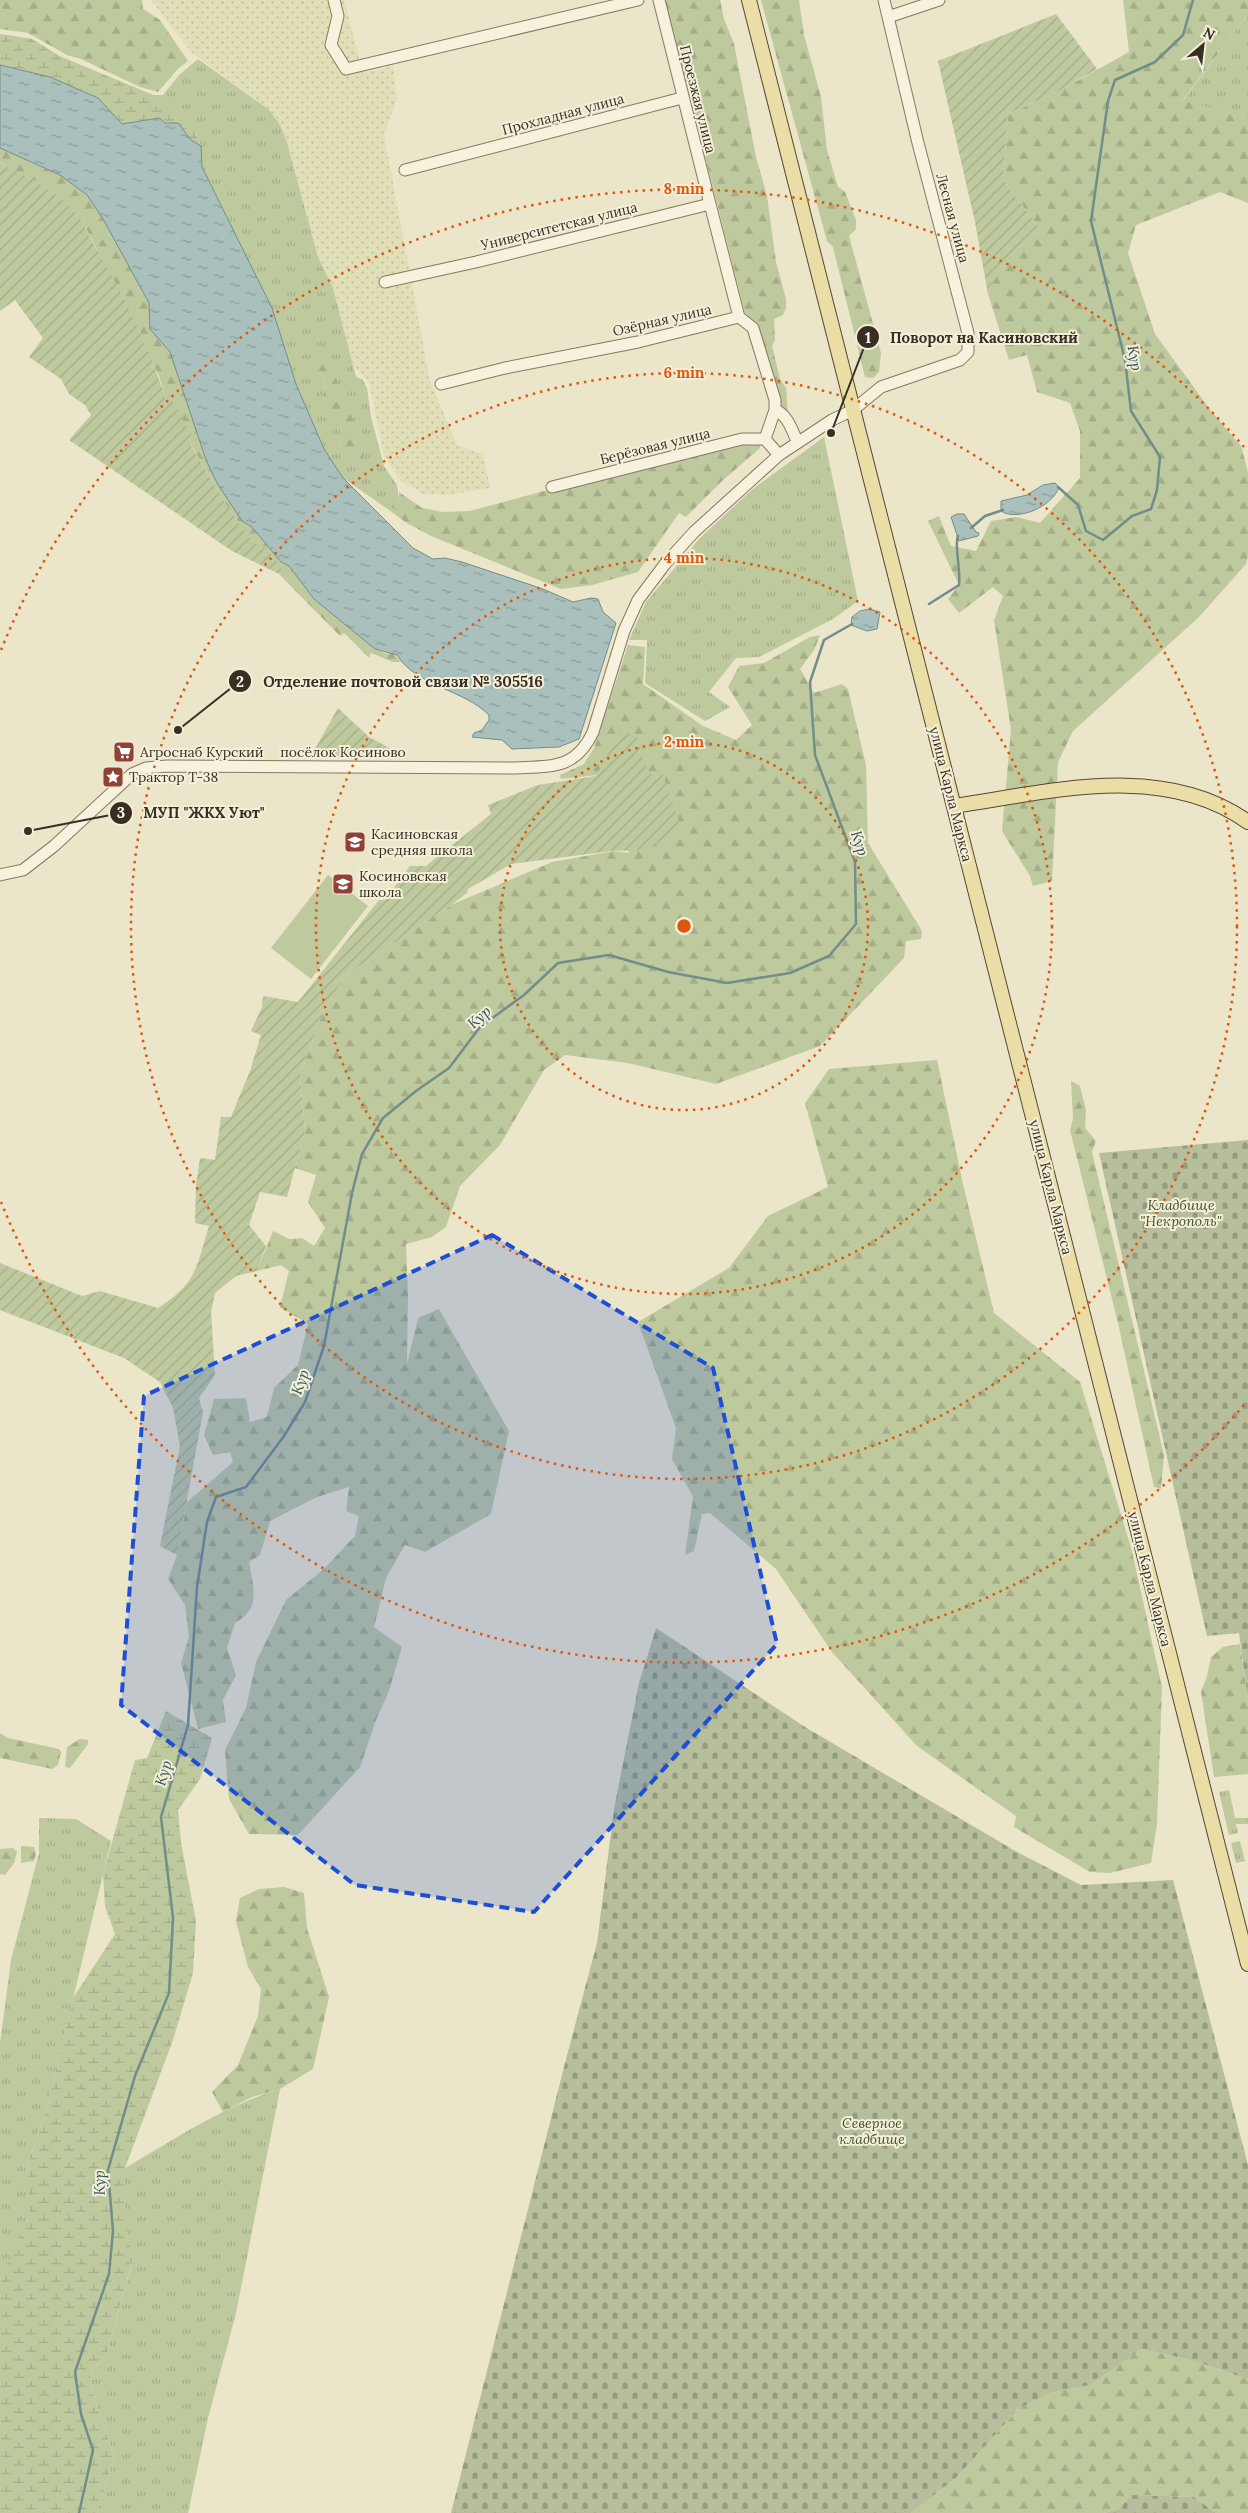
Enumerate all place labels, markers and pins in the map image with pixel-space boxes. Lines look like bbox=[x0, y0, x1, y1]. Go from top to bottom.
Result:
callout: Поворот на Касиновский bbox=[855, 322, 1088, 352]
callout: Отделение почтовой связи № 305516 bbox=[228, 666, 552, 696]
supermarket icon: Агроснаб Курский bbox=[112, 740, 136, 764]
place label: Агроснаб Курский bbox=[139, 743, 264, 761]
place icon: Трактор Т-38 bbox=[101, 765, 125, 789]
place label: Трактор Т-38 bbox=[129, 768, 219, 786]
callout: МУП "ЖКХ Уют" bbox=[108, 798, 275, 828]
place label: Касиновская средняя школа bbox=[371, 825, 473, 859]
school or university icon: Касиновская средняя школа bbox=[343, 830, 367, 854]
place label: Косиновская школа bbox=[359, 867, 447, 901]
school or university icon: Косиновская школа bbox=[331, 872, 355, 896]
centre of rings bbox=[675, 917, 693, 935]

